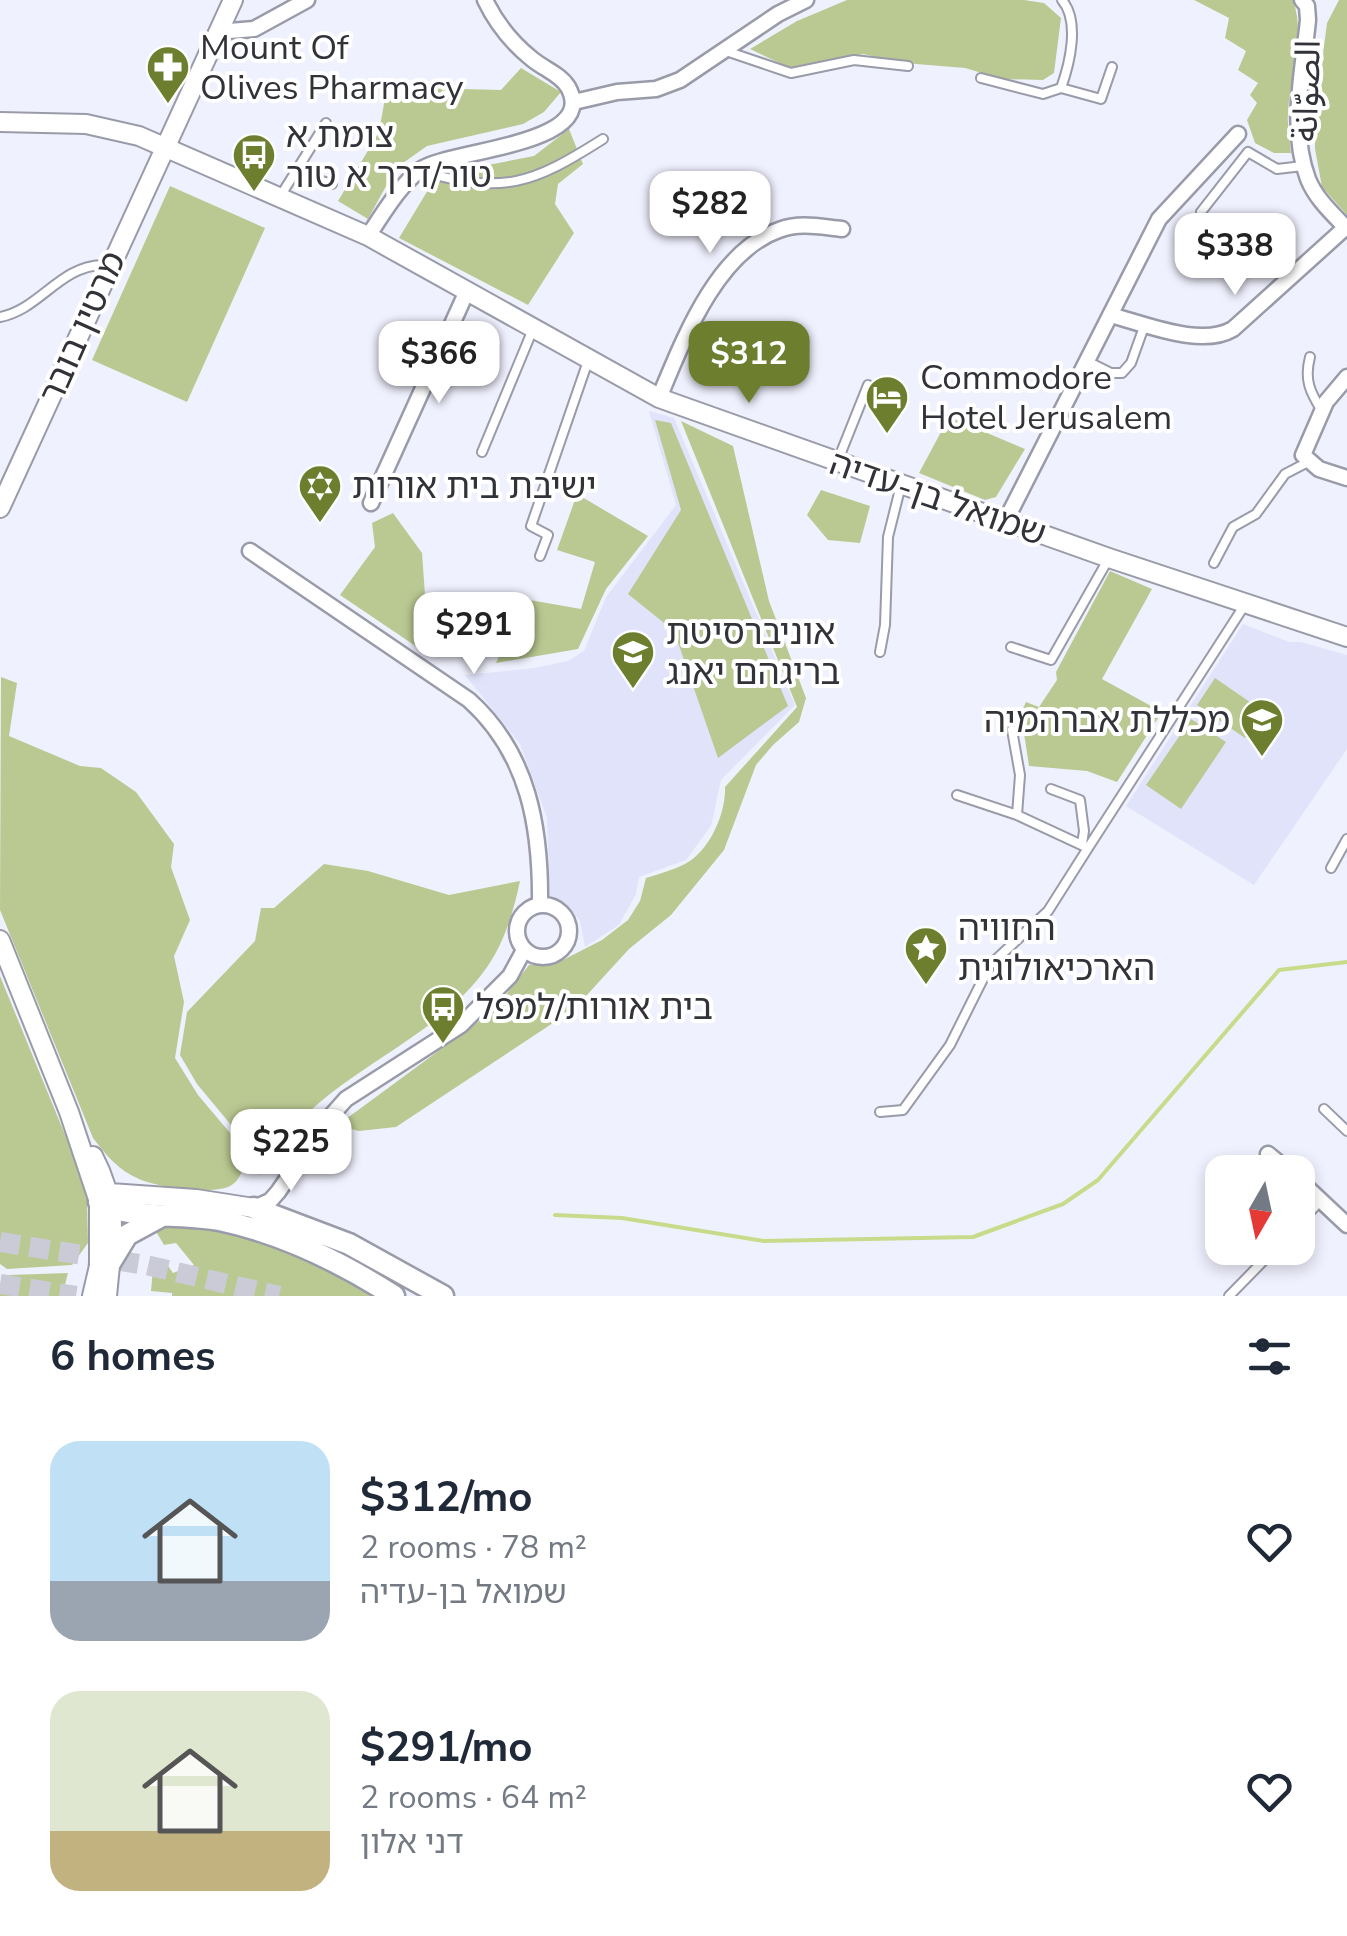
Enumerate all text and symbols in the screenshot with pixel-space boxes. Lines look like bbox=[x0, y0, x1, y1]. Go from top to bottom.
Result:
place label: Mount Of Olives Pharmacy bbox=[200, 24, 464, 111]
street label: الصوّانة bbox=[1281, 39, 1332, 143]
pharmacy icon: Mount Of Olives Pharmacy bbox=[145, 44, 191, 105]
place label: צומת א טור/דרך א טור bbox=[286, 112, 492, 199]
bus stop icon: צומת א טור/דרך א טור bbox=[231, 132, 277, 193]
pin: $282 bbox=[651, 171, 769, 256]
text: $282 bbox=[672, 182, 748, 225]
pin: $338 bbox=[1176, 213, 1294, 298]
text: $338 bbox=[1197, 224, 1273, 267]
street label: מרטין בובר bbox=[28, 244, 137, 411]
pin: $366 bbox=[380, 321, 498, 406]
pin: $312 bbox=[690, 321, 808, 406]
text: $366 bbox=[401, 332, 477, 375]
text: $312 bbox=[711, 332, 787, 375]
place label: Commodore Hotel Jerusalem bbox=[920, 354, 1172, 441]
hotel icon: Commodore Hotel Jerusalem bbox=[864, 374, 910, 435]
street label: שמואל בן-עדיה bbox=[823, 439, 1052, 557]
synagogue icon: ישיבת בית אורות bbox=[297, 463, 343, 524]
place label: ישיבת בית אורות bbox=[352, 463, 597, 510]
pin: $291 bbox=[415, 592, 533, 677]
text: $291 bbox=[436, 603, 512, 646]
place label: אוניברסיטת בריגהם יאנג bbox=[666, 609, 841, 696]
school or university icon: אוניברסיטת בריגהם יאנג bbox=[610, 629, 656, 690]
place label: מכללת אברהמיה bbox=[984, 697, 1230, 744]
school or university icon: מכללת אברהמיה bbox=[1239, 697, 1285, 758]
place label: החוויה הארכיאולוגית bbox=[958, 905, 1155, 992]
place icon: החוויה הארכיאולוגית bbox=[903, 925, 949, 986]
bus stop icon: בית אורות/למפל bbox=[420, 984, 466, 1045]
place label: בית אורות/למפל bbox=[476, 984, 713, 1031]
pin: $225 bbox=[232, 1109, 350, 1194]
text: $225 bbox=[253, 1120, 329, 1163]
north arrow bbox=[1205, 1155, 1315, 1265]
map controls bbox=[1205, 1155, 1315, 1265]
text: 6 homes bbox=[50, 1328, 215, 1385]
icon: filters bbox=[1242, 1329, 1297, 1384]
text: $312/mo bbox=[360, 1469, 532, 1526]
icon: home bbox=[130, 1481, 250, 1601]
icon: heart bbox=[1242, 1514, 1297, 1569]
text: 2 rooms · 78 m² bbox=[360, 1526, 587, 1569]
text: שמואל בן-עדיה bbox=[360, 1571, 567, 1614]
text: $291/mo bbox=[360, 1719, 532, 1776]
icon: home bbox=[130, 1731, 250, 1851]
icon: heart bbox=[1242, 1764, 1297, 1819]
text: 2 rooms · 64 m² bbox=[360, 1776, 587, 1819]
text: דני אלון bbox=[360, 1821, 464, 1864]

